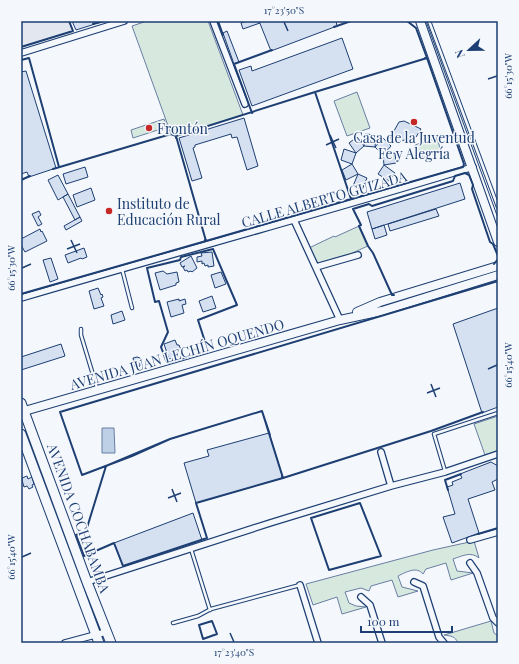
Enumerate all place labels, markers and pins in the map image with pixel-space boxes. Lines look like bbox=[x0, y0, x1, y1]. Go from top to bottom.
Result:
marker: Casa de la Juventud Fe y Alegría bbox=[409, 117, 419, 127]
place label: Frontón bbox=[157, 119, 209, 138]
marker: Frontón bbox=[144, 123, 154, 133]
place label: Casa de la Juventud Fe y Alegría bbox=[353, 128, 475, 163]
place label: Instituto de Educación Rural bbox=[117, 194, 220, 229]
marker: Instituto de Educación Rural bbox=[104, 206, 114, 216]

